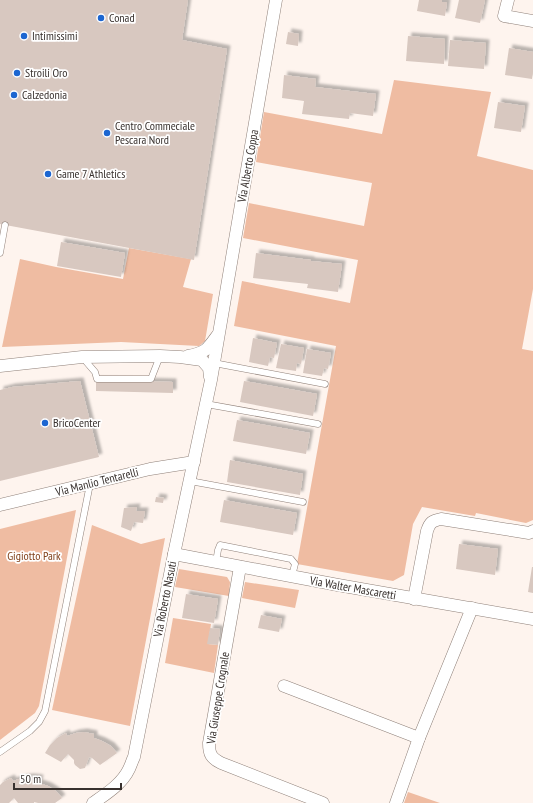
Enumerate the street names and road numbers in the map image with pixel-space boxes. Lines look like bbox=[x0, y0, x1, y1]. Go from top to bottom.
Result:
street label: Via Alberto Coppa bbox=[234, 128, 261, 205]
street label: Via Manlio Tentarelli bbox=[53, 464, 140, 499]
street label: Via Roberto Nasuti bbox=[150, 560, 179, 639]
street label: Via Walter Mascaretti bbox=[308, 572, 398, 602]
street label: Via Giuseppe Crognale bbox=[203, 651, 232, 746]

